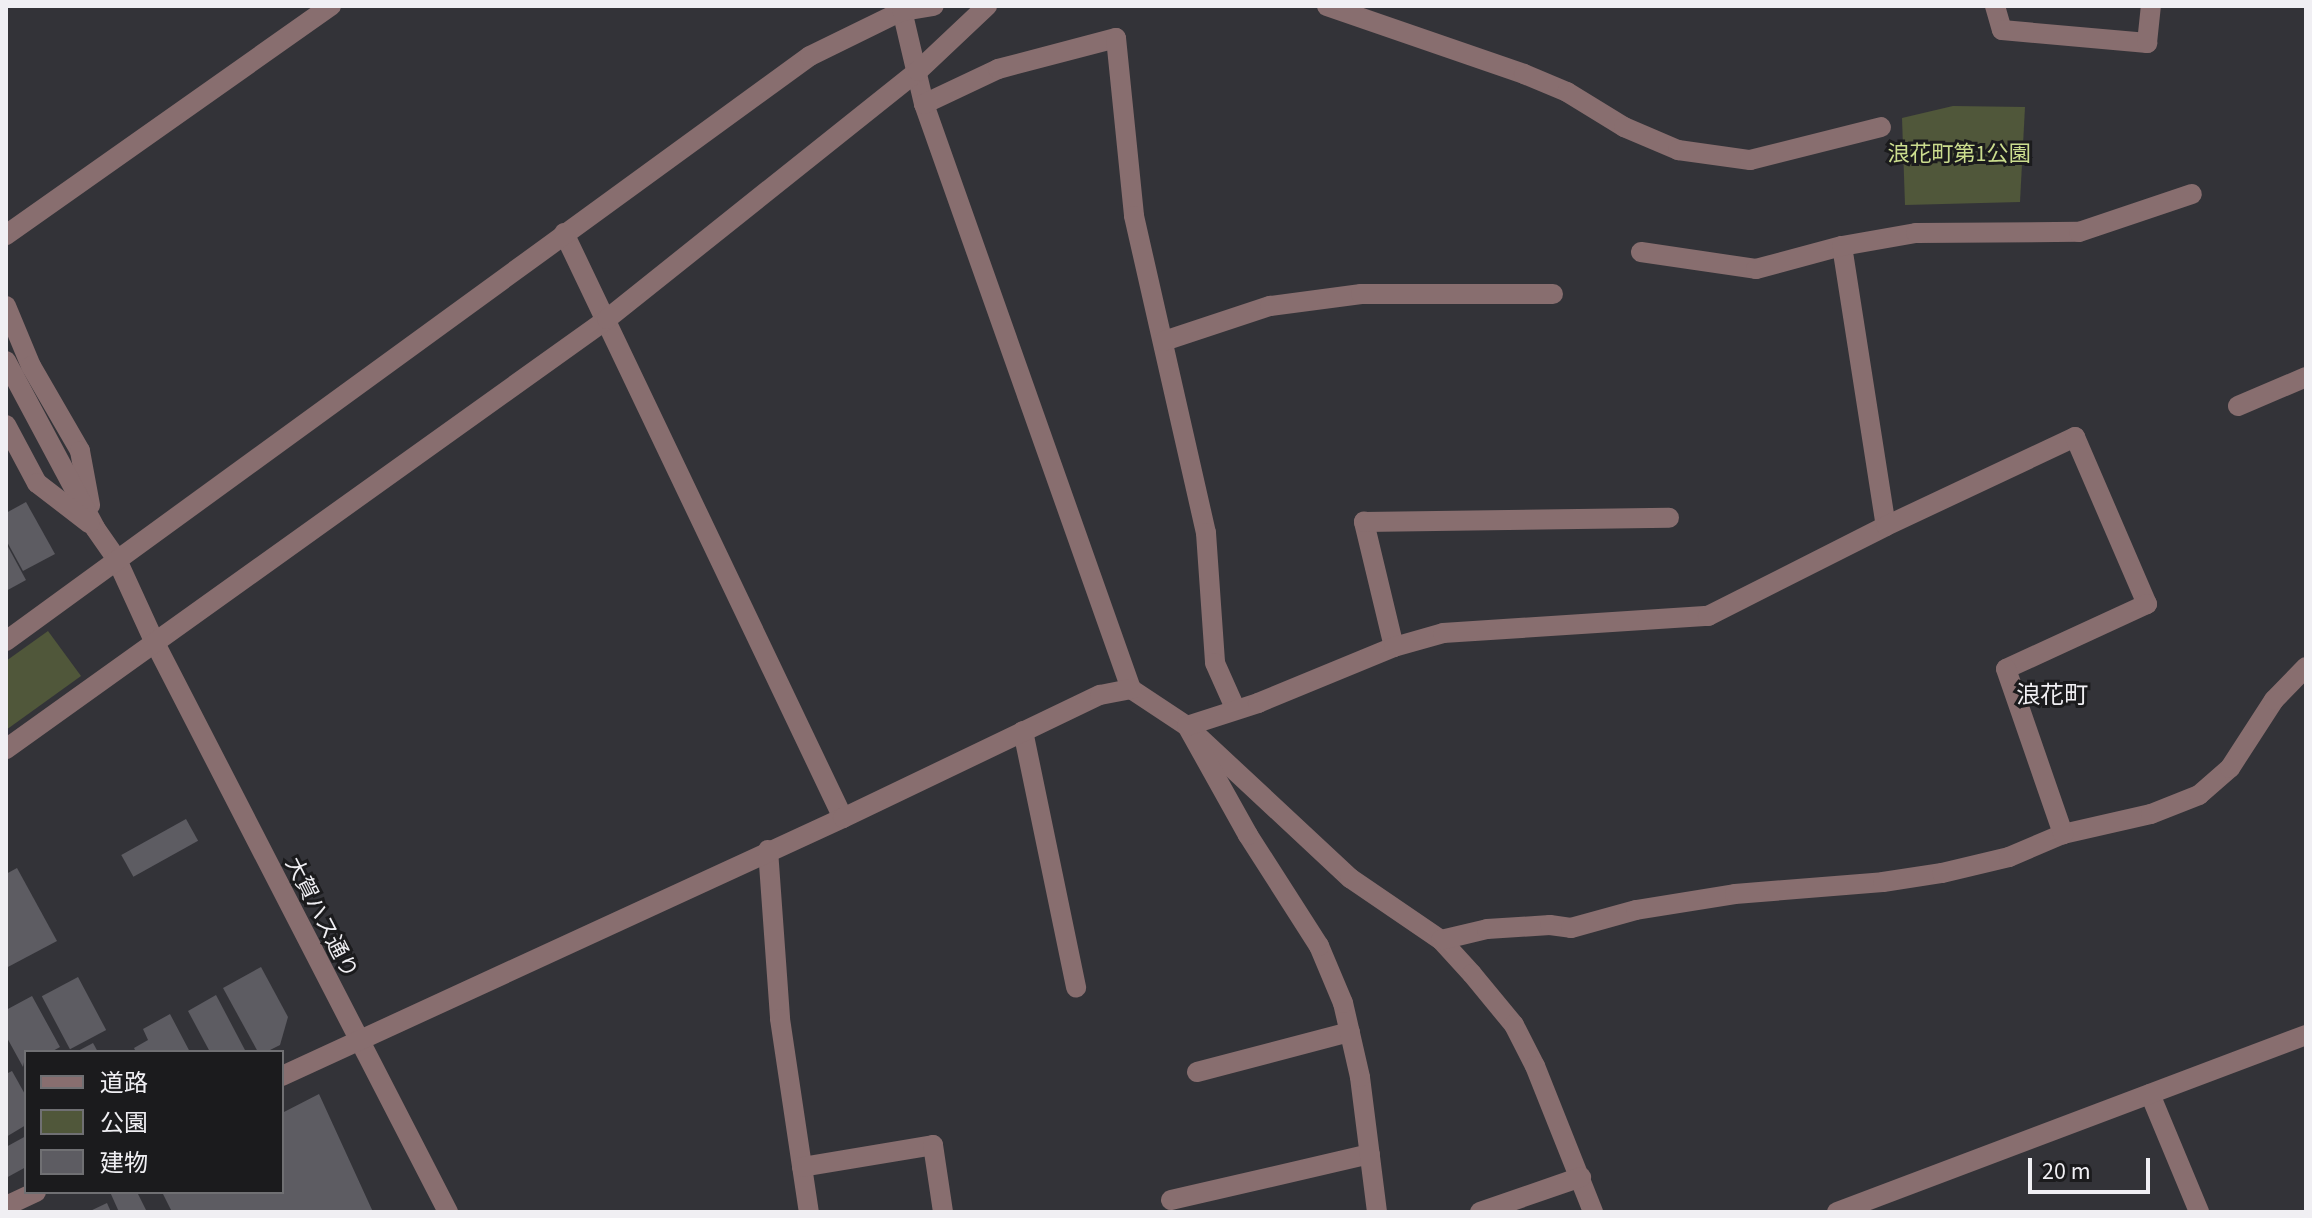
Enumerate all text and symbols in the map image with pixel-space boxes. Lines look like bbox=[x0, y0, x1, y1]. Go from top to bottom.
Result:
park label: 浪花町第1公園 bbox=[1888, 142, 2030, 168]
district label: 浪花町 bbox=[2016, 682, 2088, 710]
street label: 大賀ハス通り bbox=[279, 853, 363, 983]
legend bbox=[24, 1050, 284, 1194]
text: 道路 bbox=[100, 1066, 148, 1101]
text: 公園 bbox=[100, 1106, 148, 1141]
scale bar bbox=[2032, 1142, 2154, 1192]
text: 建物 bbox=[100, 1146, 148, 1181]
text: 20 m bbox=[2042, 1154, 2091, 1189]

